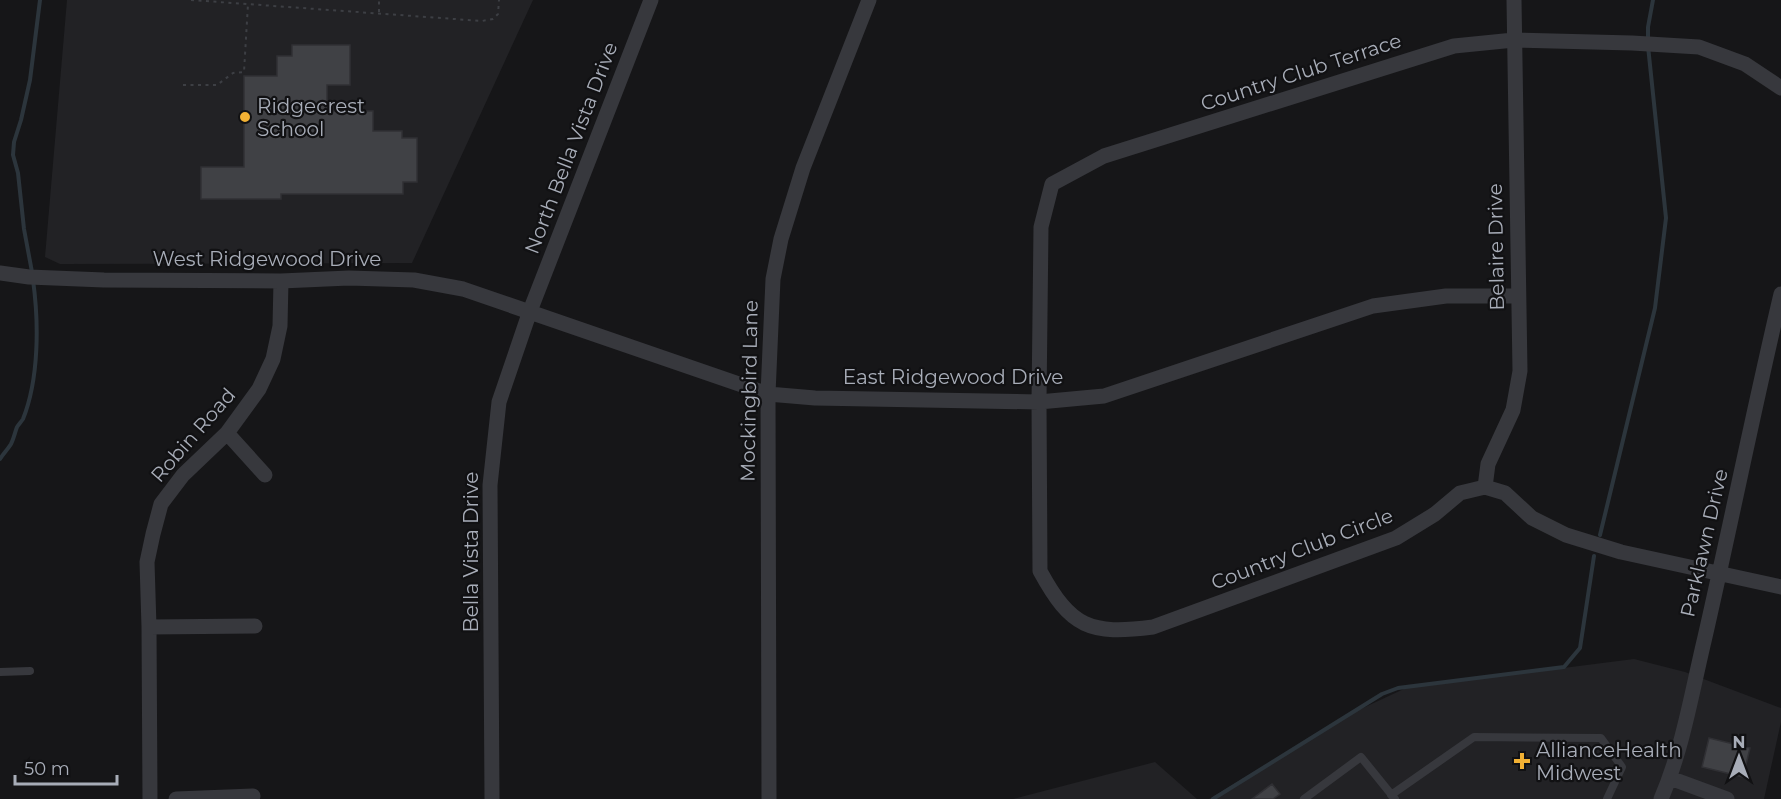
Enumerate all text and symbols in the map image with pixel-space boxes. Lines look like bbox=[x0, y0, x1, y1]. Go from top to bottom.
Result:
street label: Country Club Terrace bbox=[1198, 28, 1404, 116]
street label: North Bella Vista Drive bbox=[520, 39, 622, 257]
place label: Ridgecrest School bbox=[257, 94, 365, 141]
marker: Ridgecrest School bbox=[238, 110, 252, 124]
street label: Belaire Drive bbox=[1483, 183, 1509, 311]
street label: West Ridgewood Drive bbox=[153, 247, 381, 271]
street label: Mockingbird Lane bbox=[735, 300, 763, 482]
street label: East Ridgewood Drive bbox=[843, 365, 1063, 389]
street label: Robin Road bbox=[146, 383, 240, 487]
street label: Parklawn Drive bbox=[1675, 467, 1733, 619]
street label: Bella Vista Drive bbox=[459, 472, 483, 632]
street label: Country Club Circle bbox=[1208, 503, 1396, 595]
north arrow bbox=[1709, 727, 1769, 787]
text: N bbox=[1733, 733, 1745, 752]
place label: AllianceHealth Midwest bbox=[1536, 738, 1682, 785]
scale bar bbox=[15, 748, 117, 786]
marker: AllianceHealth Midwest bbox=[1513, 752, 1531, 770]
text: 50 m bbox=[24, 758, 70, 780]

